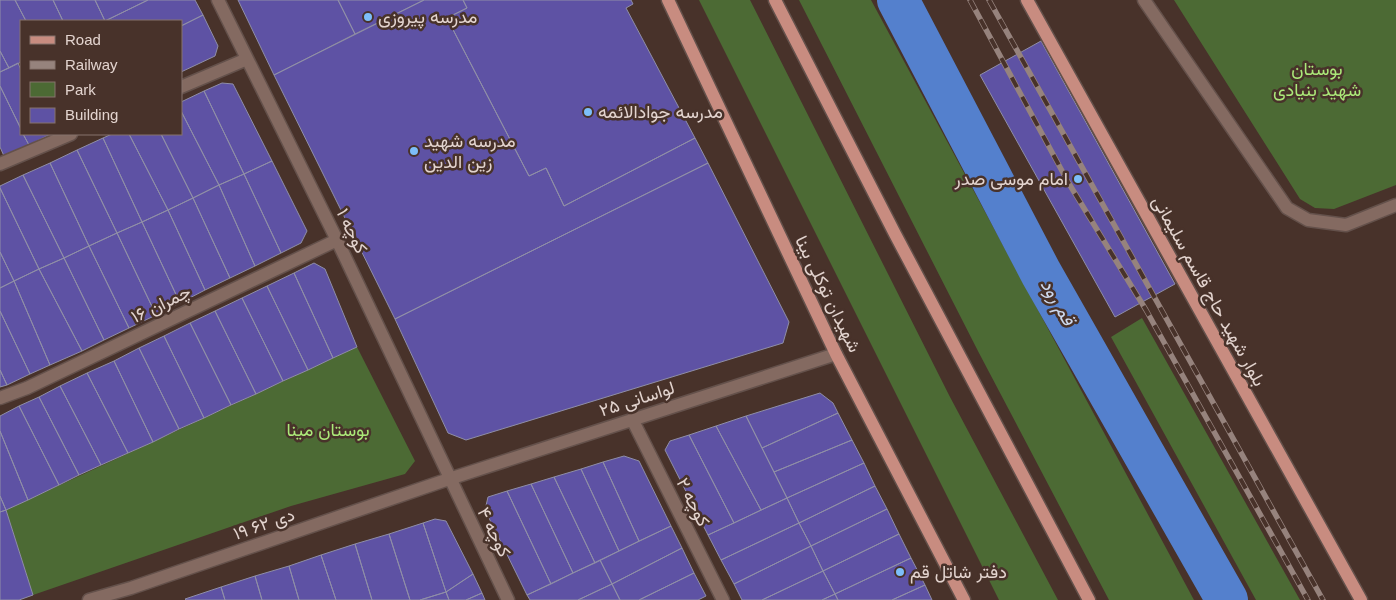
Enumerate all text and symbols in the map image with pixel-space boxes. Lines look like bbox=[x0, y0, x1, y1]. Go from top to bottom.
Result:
place label: مدرسه پیروزی bbox=[378, 7, 477, 29]
marker: مدرسه پیروزی bbox=[362, 11, 374, 23]
legend bbox=[20, 20, 182, 135]
text: Road bbox=[65, 31, 101, 48]
text: Railway bbox=[65, 56, 118, 73]
park label: بوستان شهید بنیادی bbox=[1273, 59, 1361, 101]
text: Park bbox=[65, 81, 96, 98]
place label: مدرسه جوادالائمه bbox=[598, 102, 723, 123]
text: Building bbox=[65, 106, 118, 123]
marker: مدرسه جوادالائمه bbox=[582, 106, 594, 118]
place label: مدرسه شهید زین الدین bbox=[424, 131, 516, 173]
marker: مدرسه شهید زین الدین bbox=[408, 145, 420, 157]
place label: امام موسی صدر bbox=[954, 169, 1068, 191]
marker: امام موسی صدر bbox=[1072, 173, 1084, 185]
street label: بلوار شهید حاج قاسم سلیمانی bbox=[1147, 192, 1270, 391]
street label: کوچه ۱ bbox=[331, 205, 371, 258]
street label: شهیدان توکلی بینا bbox=[790, 232, 865, 356]
water label: قم رود bbox=[1035, 275, 1081, 332]
street label: چمران ۱۶ bbox=[128, 281, 195, 329]
street label: لواسانی ۲۵ bbox=[597, 377, 678, 422]
park label: بوستان مینا bbox=[286, 420, 370, 441]
street label: کوچه ۲ bbox=[671, 474, 714, 531]
street label: ۱۹ دی ۶۲ bbox=[231, 504, 298, 545]
street label: کوچه ۴ bbox=[472, 504, 515, 561]
place label: دفتر شاتل قم bbox=[910, 562, 1007, 584]
marker: دفتر شاتل قم bbox=[894, 566, 906, 578]

